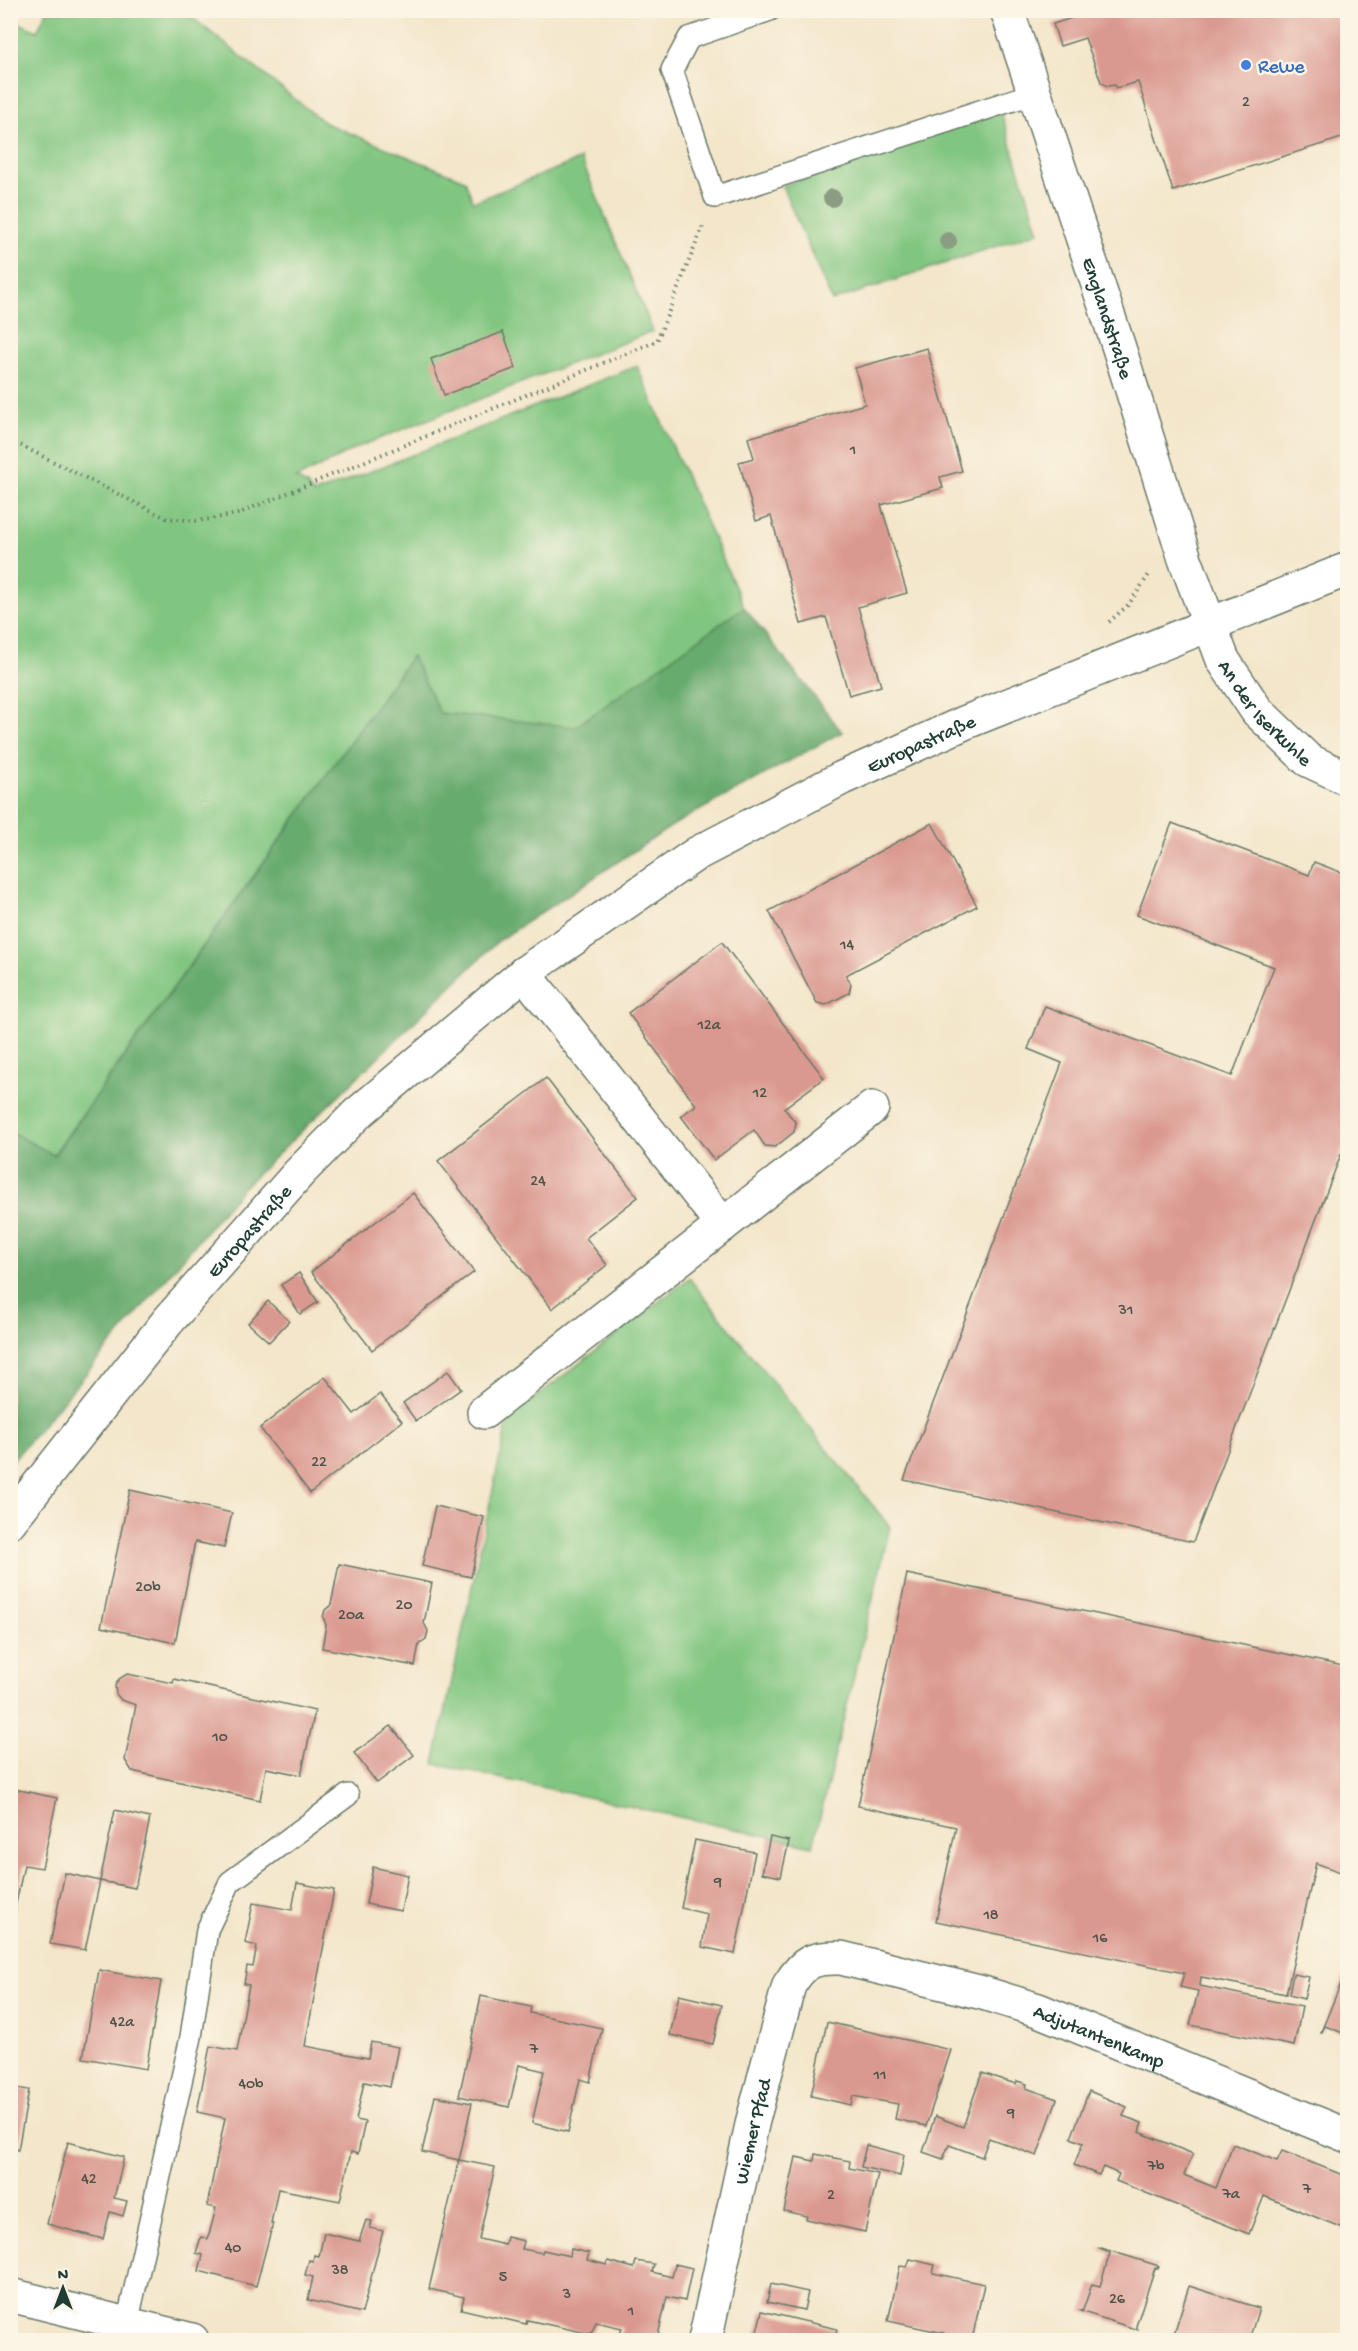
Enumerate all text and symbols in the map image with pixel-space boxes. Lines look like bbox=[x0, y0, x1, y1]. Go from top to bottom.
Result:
place label: Rewe bbox=[1258, 57, 1305, 80]
marker: Rewe bbox=[1239, 58, 1253, 72]
house number: 2 bbox=[1242, 94, 1250, 113]
street label: Englandstraße bbox=[1075, 255, 1136, 383]
house number: 1 bbox=[849, 442, 856, 461]
street label: An der Iserkuhle bbox=[1211, 657, 1316, 773]
street label: Europastraße bbox=[864, 711, 980, 780]
house number: 14 bbox=[839, 937, 854, 956]
house number: 12a bbox=[696, 1017, 722, 1036]
house number: 12 bbox=[752, 1085, 767, 1104]
house number: 24 bbox=[530, 1173, 546, 1192]
street label: Europastraße bbox=[204, 1181, 299, 1284]
house number: 31 bbox=[1118, 1302, 1133, 1321]
house number: 22 bbox=[311, 1454, 327, 1473]
house number: 20b bbox=[135, 1579, 161, 1598]
house number: 20 bbox=[396, 1597, 412, 1616]
house number: 20a bbox=[338, 1607, 365, 1626]
house number: 10 bbox=[211, 1729, 228, 1748]
house number: 9 bbox=[713, 1874, 722, 1893]
house number: 18 bbox=[982, 1907, 999, 1926]
house number: 16 bbox=[1092, 1930, 1108, 1949]
street label: Adjutantenkamp bbox=[1029, 2001, 1167, 2075]
house number: 42a bbox=[110, 2014, 135, 2033]
house number: 7 bbox=[529, 2041, 539, 2060]
house number: 11 bbox=[873, 2067, 886, 2086]
street label: Wiemer Pfad bbox=[731, 2074, 779, 2187]
house number: 40b bbox=[238, 2076, 264, 2095]
house number: 9 bbox=[1006, 2105, 1015, 2124]
house number: 7b bbox=[1147, 2158, 1165, 2177]
house number: 42 bbox=[81, 2171, 97, 2190]
house number: 7 bbox=[1302, 2181, 1312, 2200]
house number: 7a bbox=[1221, 2186, 1241, 2205]
house number: 2 bbox=[827, 2187, 835, 2206]
house number: 40 bbox=[225, 2240, 241, 2259]
north arrow bbox=[33, 2258, 93, 2318]
house number: 38 bbox=[330, 2262, 349, 2281]
text: N bbox=[58, 2267, 69, 2286]
house number: 5 bbox=[499, 2269, 507, 2288]
house number: 3 bbox=[562, 2286, 571, 2305]
house number: 26 bbox=[1109, 2291, 1126, 2310]
house number: 1 bbox=[627, 2303, 634, 2322]

